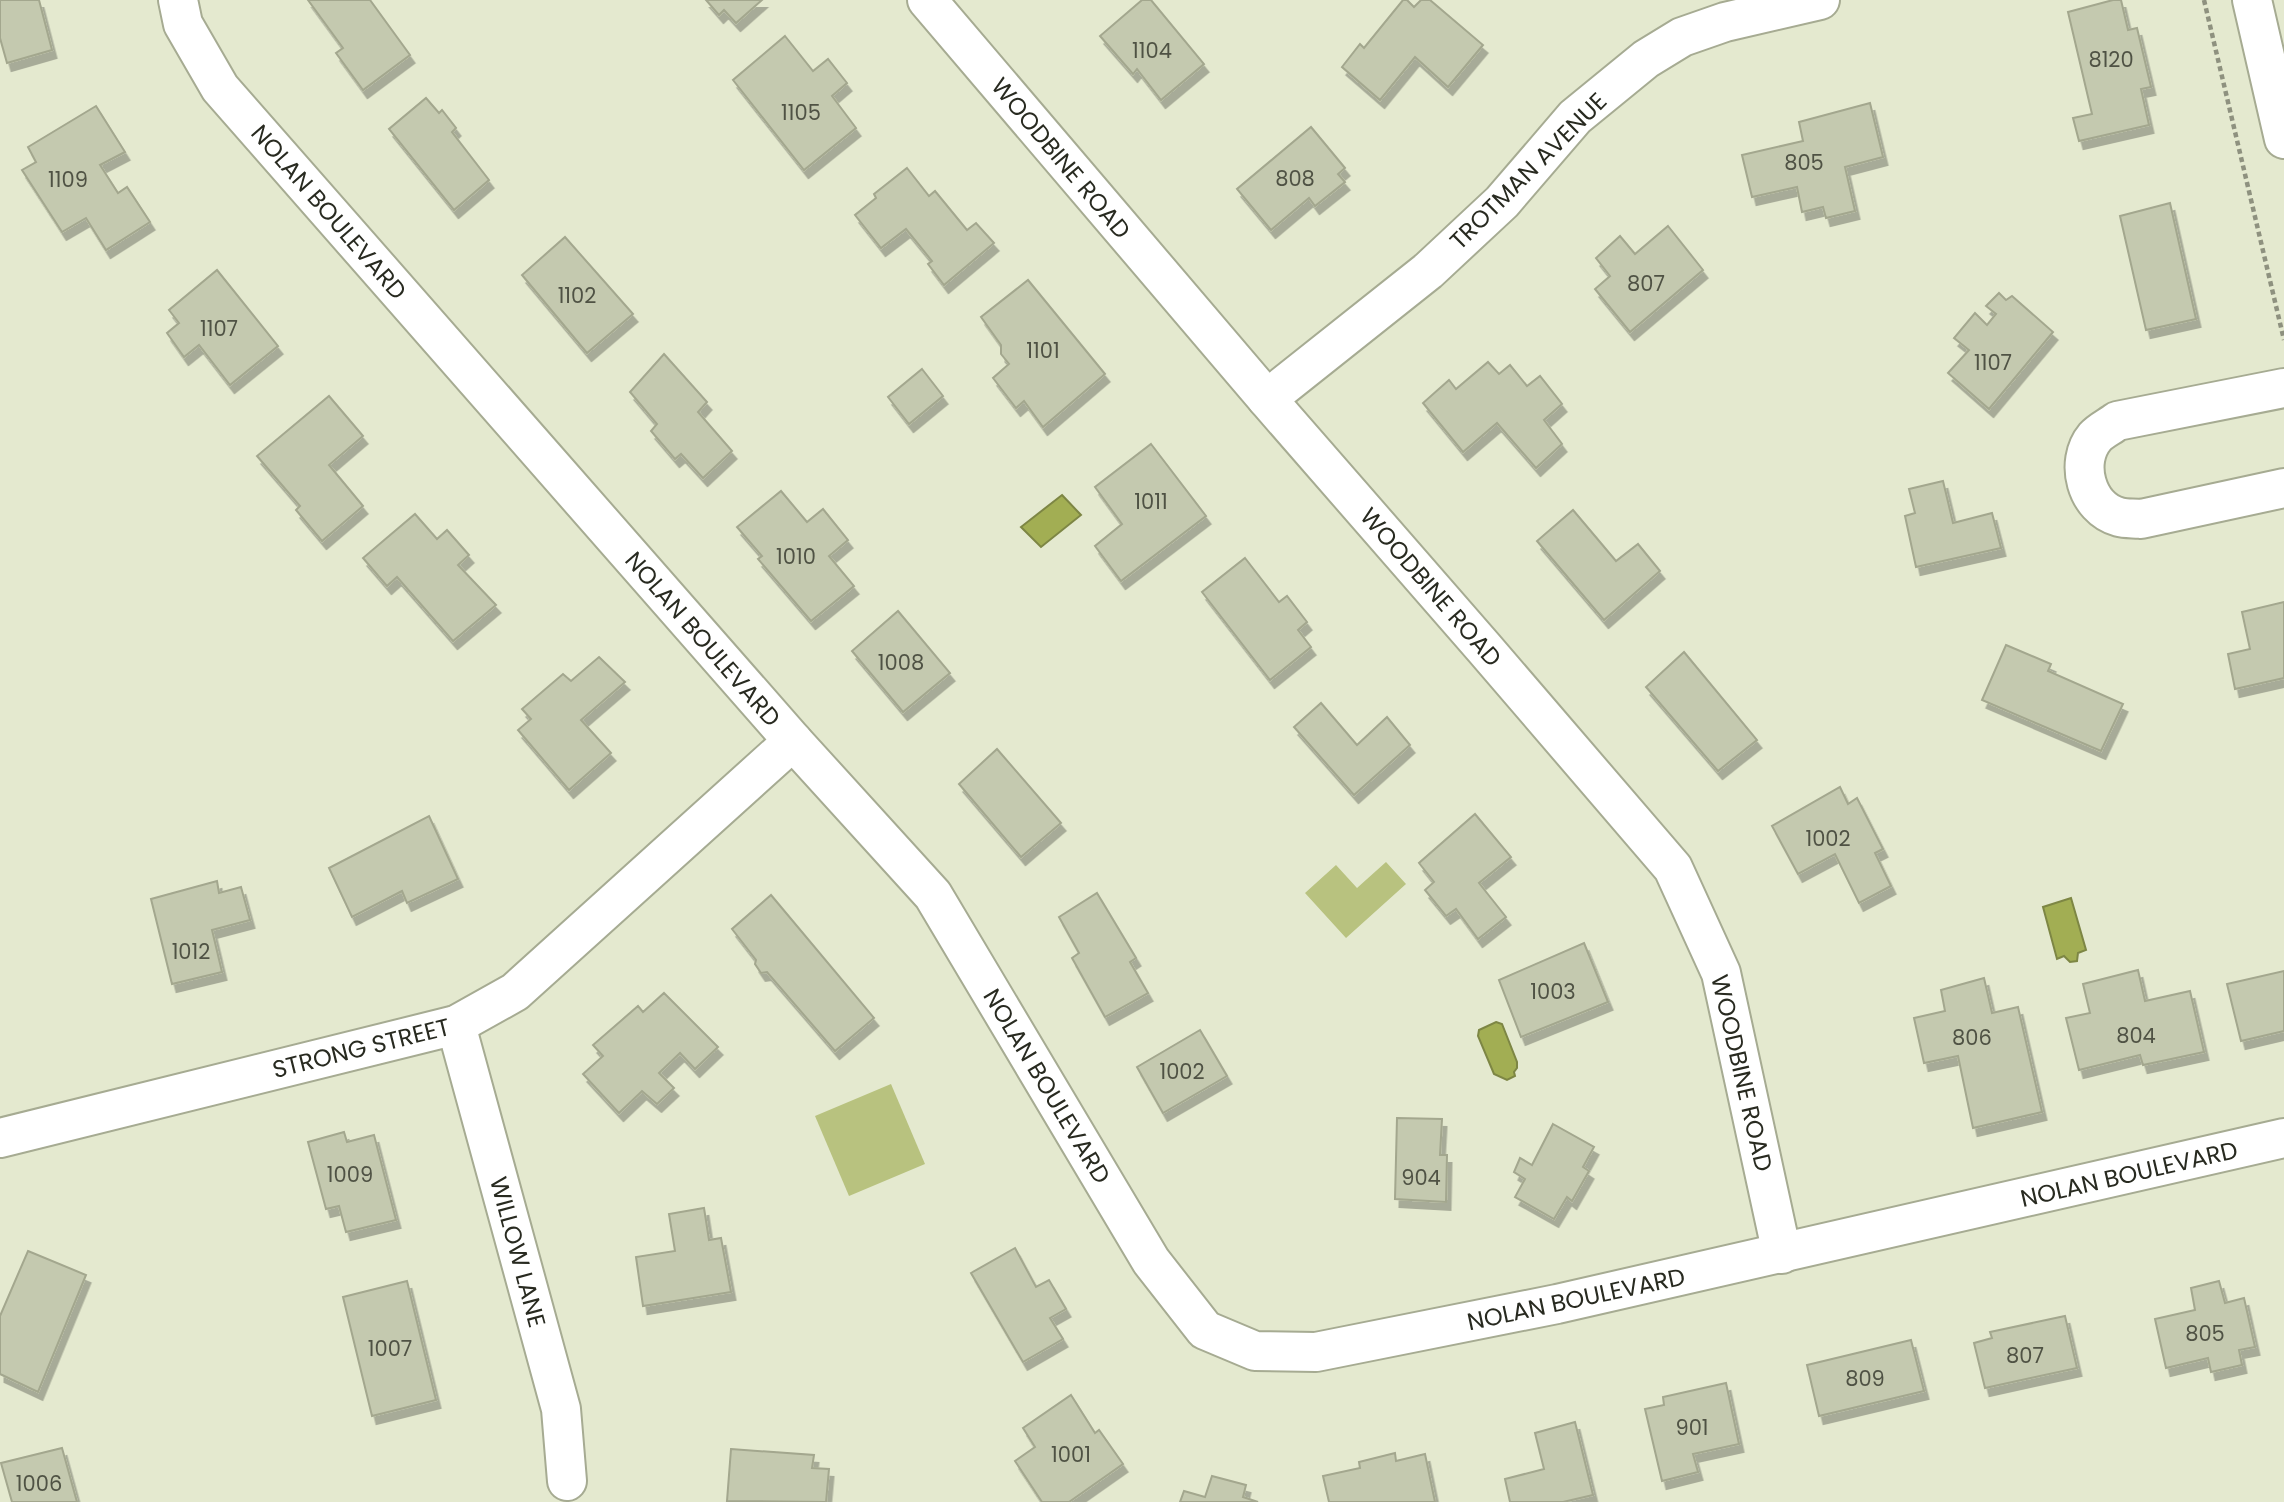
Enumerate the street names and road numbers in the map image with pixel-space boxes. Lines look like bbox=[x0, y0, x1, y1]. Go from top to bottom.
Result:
street label: WOODBINE ROAD bbox=[984, 70, 1138, 246]
street label: TROTMAN AVENUE bbox=[1442, 85, 1614, 257]
street label: NOLAN BOULEVARD bbox=[244, 117, 414, 307]
street label: WOODBINE ROAD bbox=[1353, 500, 1509, 674]
street label: NOLAN BOULEVARD bbox=[618, 544, 788, 734]
street label: WOODBINE ROAD bbox=[1703, 971, 1781, 1175]
street label: NOLAN BOULEVARD bbox=[976, 982, 1118, 1190]
street label: STRONG STREET bbox=[269, 1010, 453, 1086]
street label: NOLAN BOULEVARD bbox=[2017, 1133, 2241, 1215]
street label: WILLOW LANE bbox=[482, 1173, 554, 1331]
street label: NOLAN BOULEVARD bbox=[1464, 1260, 1688, 1338]

